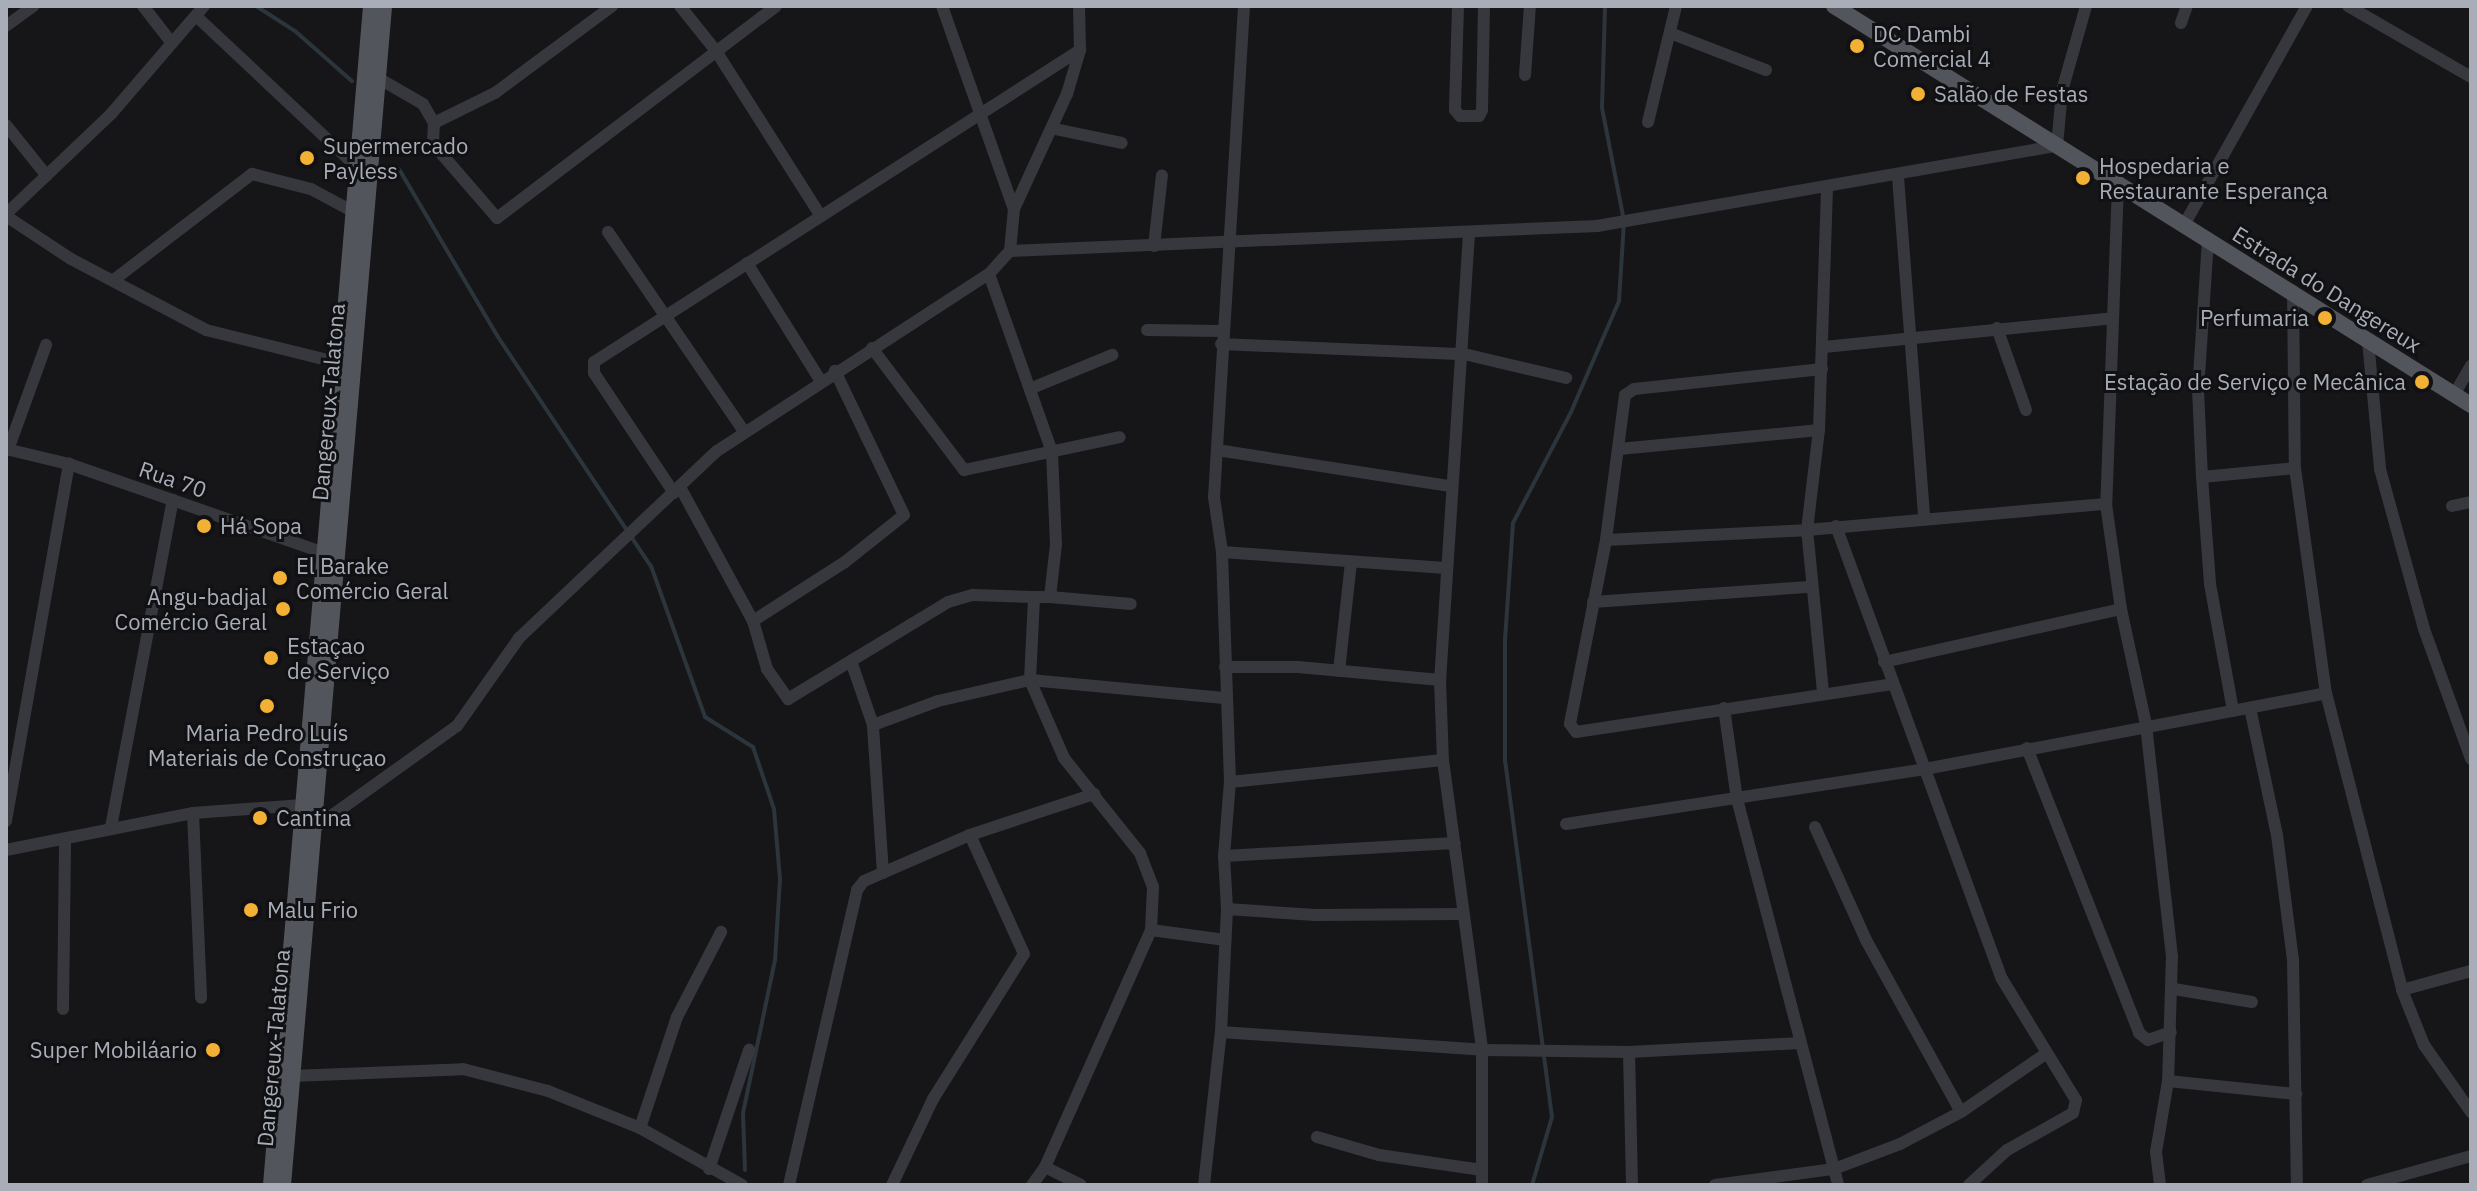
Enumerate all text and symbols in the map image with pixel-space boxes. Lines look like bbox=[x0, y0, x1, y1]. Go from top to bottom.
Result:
place label: DC Dambi Comercial 4 bbox=[1873, 20, 1991, 72]
marker: DC Dambi Comercial 4 bbox=[1848, 37, 1866, 55]
place label: Salão de Festas bbox=[1934, 81, 2088, 107]
marker: Salão de Festas bbox=[1909, 85, 1927, 103]
place label: Supermercado Payless bbox=[323, 132, 468, 184]
marker: Supermercado Payless bbox=[298, 149, 316, 167]
place label: Hospedaria e Restaurante Esperança bbox=[2099, 152, 2328, 204]
marker: Hospedaria e Restaurante Esperança bbox=[2074, 169, 2092, 187]
street label: Estrada do Dangereux bbox=[2228, 220, 2426, 358]
street label: Dangereux-Talatona bbox=[306, 302, 350, 502]
place label: Perfumaria bbox=[2200, 305, 2309, 331]
marker: Perfumaria bbox=[2316, 309, 2334, 327]
place label: Estação de Serviço e Mecânica bbox=[2104, 369, 2406, 395]
marker: Estação de Serviço e Mecânica bbox=[2413, 373, 2431, 391]
street label: Rua 70 bbox=[136, 455, 210, 503]
place label: Há Sopa bbox=[220, 513, 302, 539]
marker: Há Sopa bbox=[195, 517, 213, 535]
place label: El Barake Comércio Geral bbox=[296, 552, 448, 604]
marker: El Barake Comércio Geral bbox=[271, 569, 289, 587]
place label: Angu-badjal Comércio Geral bbox=[115, 583, 267, 634]
marker: Angu-badjal Comércio Geral bbox=[274, 600, 292, 618]
place label: Estaçao de Serviço bbox=[287, 632, 390, 684]
marker: Estaçao de Serviço bbox=[262, 649, 280, 667]
marker: Maria Pedro Luís Materiais de Construçao bbox=[258, 697, 276, 715]
place label: Maria Pedro Luís Materiais de Construçao bbox=[148, 719, 386, 770]
place label: Cantina bbox=[276, 805, 351, 831]
marker: Cantina bbox=[251, 809, 269, 827]
place label: Malu Frio bbox=[267, 897, 358, 923]
marker: Malu Frio bbox=[242, 901, 260, 919]
street label: Dangereux-Talatona bbox=[251, 948, 295, 1148]
place label: Super Mobiláario bbox=[30, 1037, 197, 1063]
marker: Super Mobiláario bbox=[204, 1041, 222, 1059]

